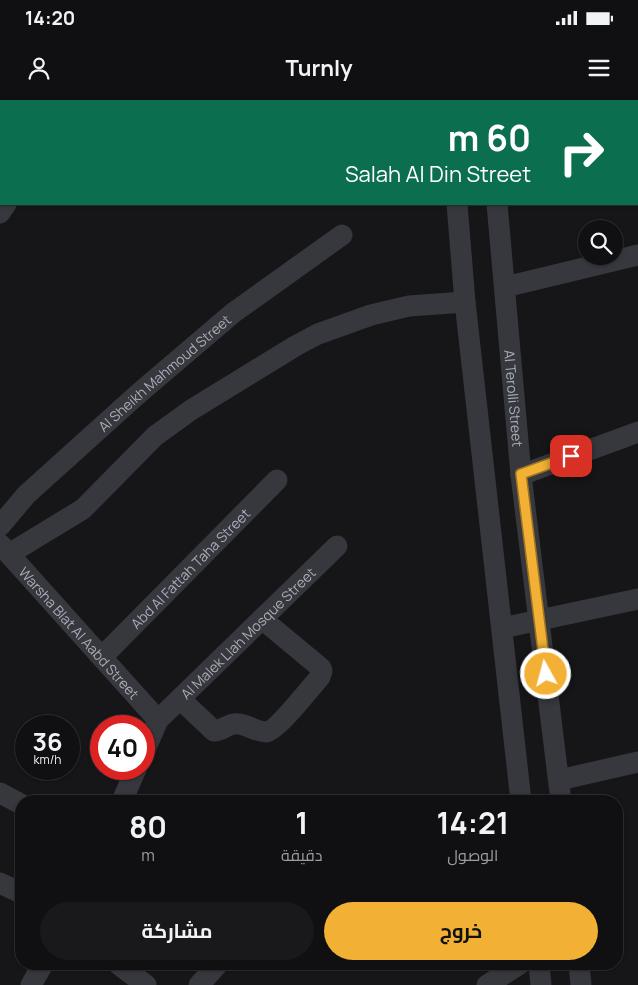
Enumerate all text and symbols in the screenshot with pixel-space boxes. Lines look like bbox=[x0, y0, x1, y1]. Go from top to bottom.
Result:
text: 14:20 bbox=[25, 5, 75, 31]
text: Turnly bbox=[285, 53, 353, 83]
icon: person bbox=[25, 54, 53, 82]
icon: menu bbox=[585, 54, 613, 82]
text: 60 m bbox=[448, 114, 531, 162]
icon: right bbox=[549, 120, 614, 185]
text: Salah Al Din Street bbox=[345, 159, 531, 189]
map controls bbox=[578, 220, 623, 265]
button: search bbox=[578, 220, 623, 265]
street label: Al Sheikh Mahmoud Street bbox=[94, 309, 235, 435]
street label: Al Terolli Street bbox=[500, 349, 528, 448]
pin bbox=[550, 435, 592, 477]
icon: arrive bbox=[557, 442, 585, 470]
street label: Abd Al Fattah Taha Street bbox=[126, 503, 254, 633]
street label: Warsha Blat Al Aabd Street bbox=[15, 562, 144, 703]
street label: Al Malek Llah Mosque Street bbox=[176, 563, 320, 703]
position arrow bbox=[519, 647, 571, 699]
speed limit sign: 40 bbox=[90, 715, 155, 780]
text: 36 bbox=[32, 724, 63, 759]
text: km/h bbox=[34, 751, 61, 768]
text: 1 bbox=[295, 802, 308, 843]
text: 14:21 bbox=[436, 802, 509, 843]
text: 80 bbox=[129, 806, 167, 847]
text: m bbox=[141, 844, 155, 866]
text: دقيقة bbox=[281, 844, 323, 866]
text: الوصول bbox=[447, 844, 498, 866]
button: مشاركة bbox=[40, 902, 314, 960]
button: خروج bbox=[324, 902, 598, 960]

